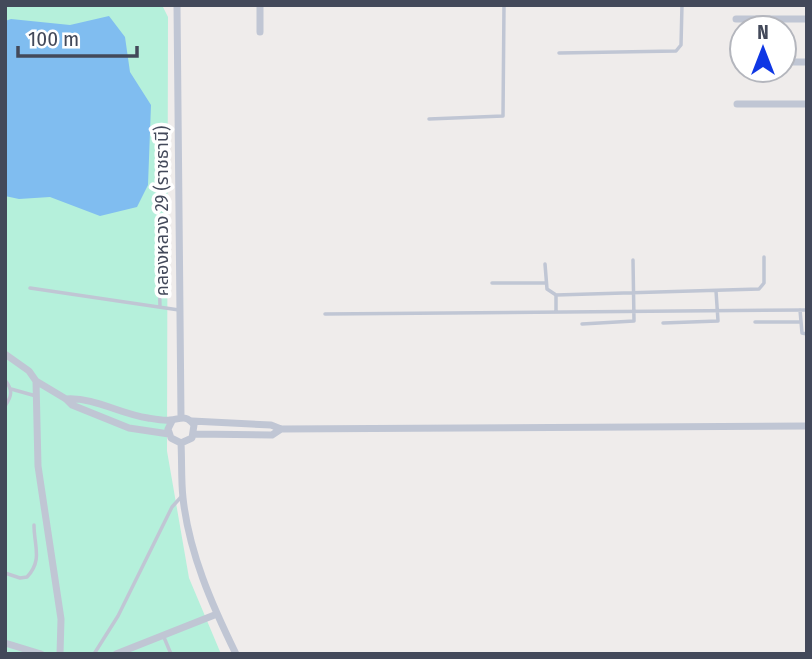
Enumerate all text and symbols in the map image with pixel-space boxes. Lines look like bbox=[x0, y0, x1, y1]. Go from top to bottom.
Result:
scale bar bbox=[18, 14, 136, 58]
north arrow bbox=[728, 14, 798, 84]
text: N bbox=[757, 21, 769, 44]
text: 100 m bbox=[28, 26, 79, 52]
street label: คลองหลวง 29 (ราชธานี) bbox=[151, 126, 173, 296]

